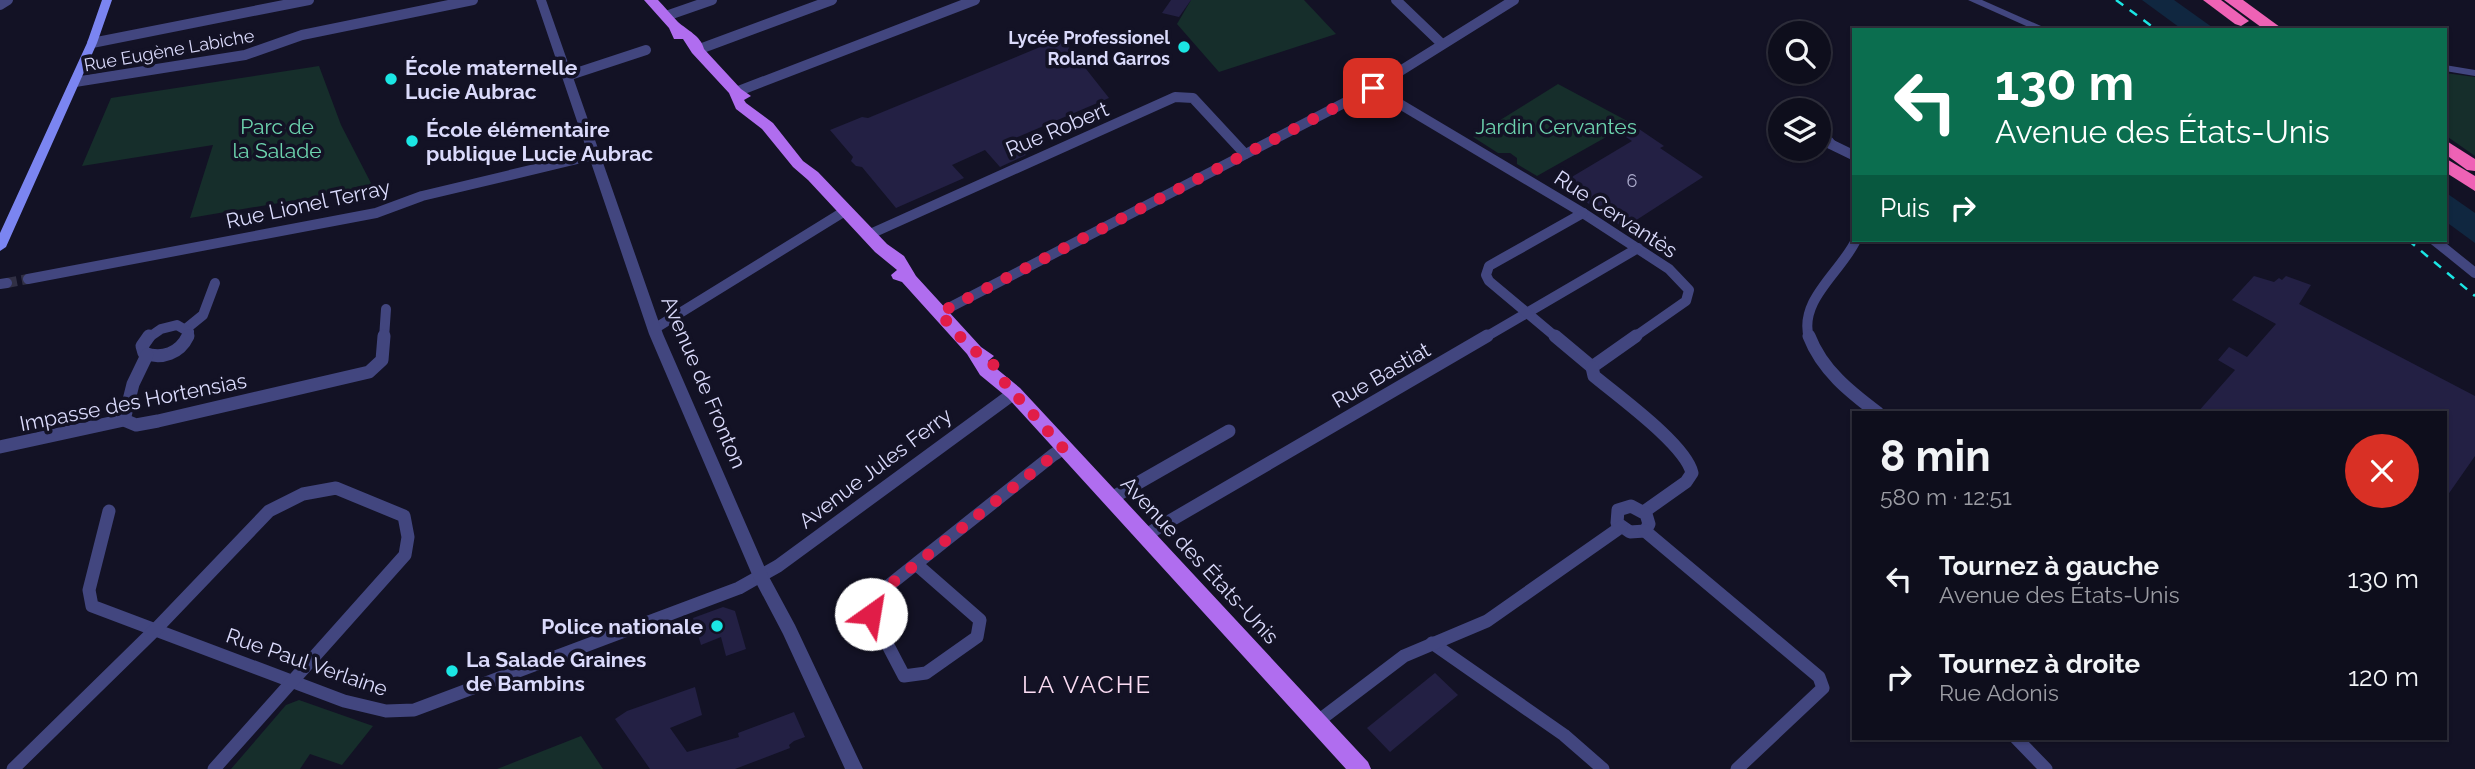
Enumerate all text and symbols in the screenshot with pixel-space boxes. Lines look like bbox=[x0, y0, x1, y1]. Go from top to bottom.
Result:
map controls bbox=[1768, 21, 1831, 161]
button: search bbox=[1768, 21, 1831, 84]
street label: Rue Eugène Labiche bbox=[82, 25, 256, 75]
place label: Lycée Professionel Roland Garros bbox=[1008, 27, 1170, 69]
marker: Lycée Professionel Roland Garros bbox=[1176, 39, 1192, 55]
text: 130 m bbox=[1995, 54, 2134, 111]
place label: École maternelle Lucie Aubrac bbox=[405, 55, 578, 104]
icon: left bbox=[1880, 56, 1971, 147]
pin bbox=[1343, 58, 1403, 118]
icon: arrive bbox=[1354, 69, 1392, 107]
marker: École maternelle Lucie Aubrac bbox=[383, 71, 399, 87]
street label: Rue Robert bbox=[1002, 96, 1112, 162]
button: layers bbox=[1768, 98, 1831, 161]
text: Avenue des États-Unis bbox=[1995, 113, 2330, 150]
park label: Parc de la Salade bbox=[232, 114, 322, 163]
park label: Jardin Cervantes bbox=[1475, 114, 1637, 139]
place label: École élémentaire publique Lucie Aubrac bbox=[426, 117, 653, 166]
marker: École élémentaire publique Lucie Aubrac bbox=[404, 133, 420, 149]
street label: Rue Cervantès bbox=[1550, 165, 1682, 263]
house number: 6 bbox=[1627, 170, 1638, 191]
street label: Rue Lionel Terray bbox=[224, 174, 392, 234]
icon: right bbox=[1944, 189, 1982, 227]
text: Puis bbox=[1880, 193, 1930, 223]
street label: Avenue de Fronton bbox=[656, 292, 752, 472]
street label: Rue Bastiat bbox=[1327, 337, 1435, 413]
street label: Impasse des Hortensias bbox=[17, 368, 249, 436]
street label: Avenue Jules Ferry bbox=[794, 402, 956, 534]
text: 8 min bbox=[1880, 432, 1991, 481]
button: close bbox=[2345, 434, 2419, 508]
street label: Avenue des États-Unis bbox=[1116, 471, 1284, 649]
text: 580 m · 12:51 bbox=[1880, 483, 2012, 510]
text: Tournez à gauche bbox=[1939, 551, 2159, 581]
icon: left bbox=[1880, 560, 1918, 598]
text: 130 m bbox=[2348, 564, 2419, 594]
position arrow bbox=[834, 577, 908, 651]
text: Avenue des États-Unis bbox=[1939, 581, 2180, 608]
place label: Police nationale bbox=[541, 614, 703, 639]
marker: Police nationale bbox=[709, 618, 725, 634]
street label: Rue Paul Verlaine bbox=[223, 623, 391, 701]
place label: La Salade Graines de Bambins bbox=[466, 647, 646, 696]
text: Tournez à droite bbox=[1939, 649, 2140, 679]
icon: right bbox=[1880, 658, 1918, 696]
text: 120 m bbox=[2348, 662, 2419, 692]
marker: La Salade Graines de Bambins bbox=[444, 663, 460, 679]
district label: LA VACHE bbox=[1022, 670, 1152, 699]
text: Rue Adonis bbox=[1939, 679, 2059, 706]

